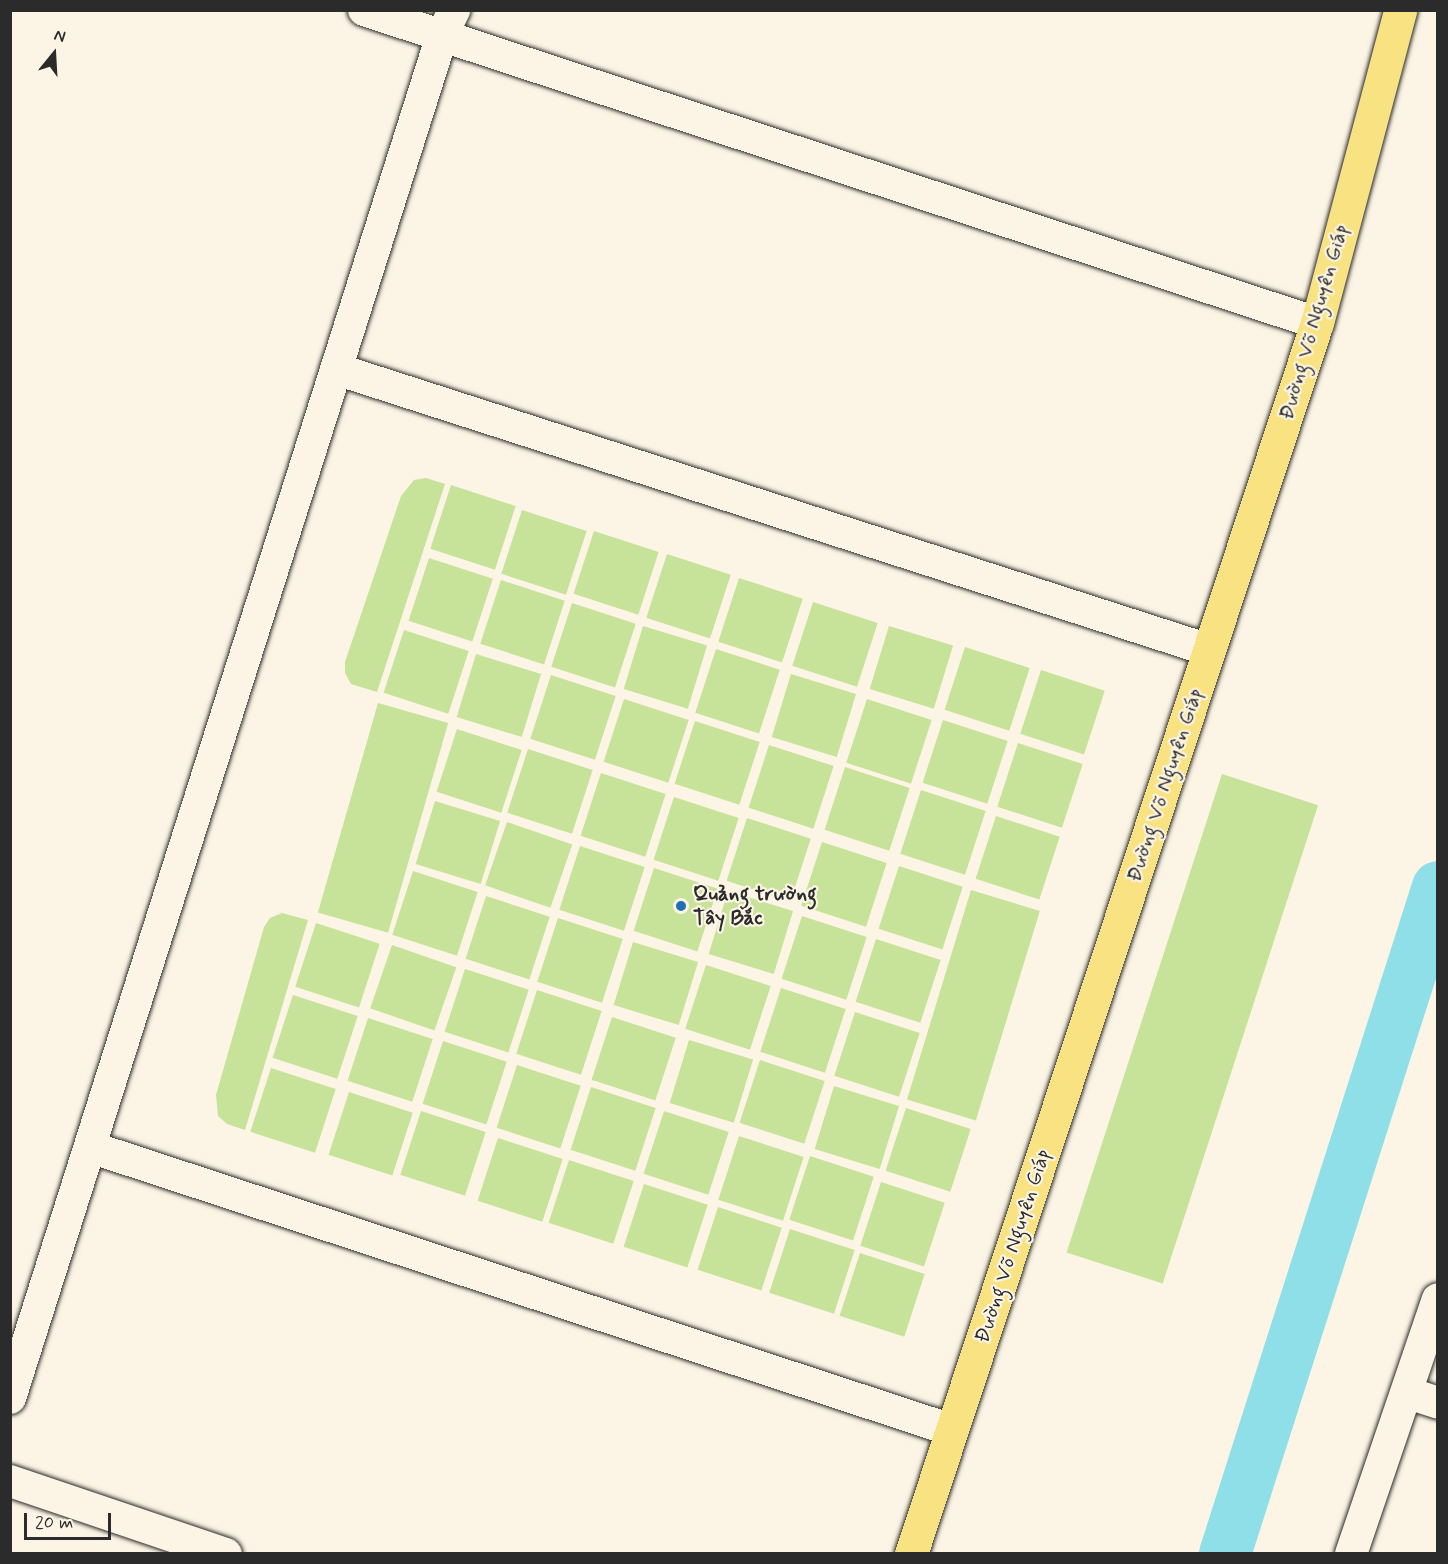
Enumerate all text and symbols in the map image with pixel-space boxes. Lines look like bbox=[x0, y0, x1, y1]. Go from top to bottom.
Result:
north arrow bbox=[24, 24, 84, 84]
text: N bbox=[51, 25, 68, 48]
street label: Đường Võ Nguyên Giáp bbox=[1274, 223, 1354, 421]
street label: Đường Võ Nguyên Giáp bbox=[1122, 686, 1208, 884]
place label: Quảng trường Tây Bắc bbox=[693, 881, 819, 931]
marker: Quảng trường Tây Bắc bbox=[674, 899, 688, 913]
street label: Đường Võ Nguyên Giáp bbox=[970, 1147, 1056, 1345]
scale bar bbox=[27, 1501, 114, 1539]
text: 20 m bbox=[35, 1511, 73, 1535]

